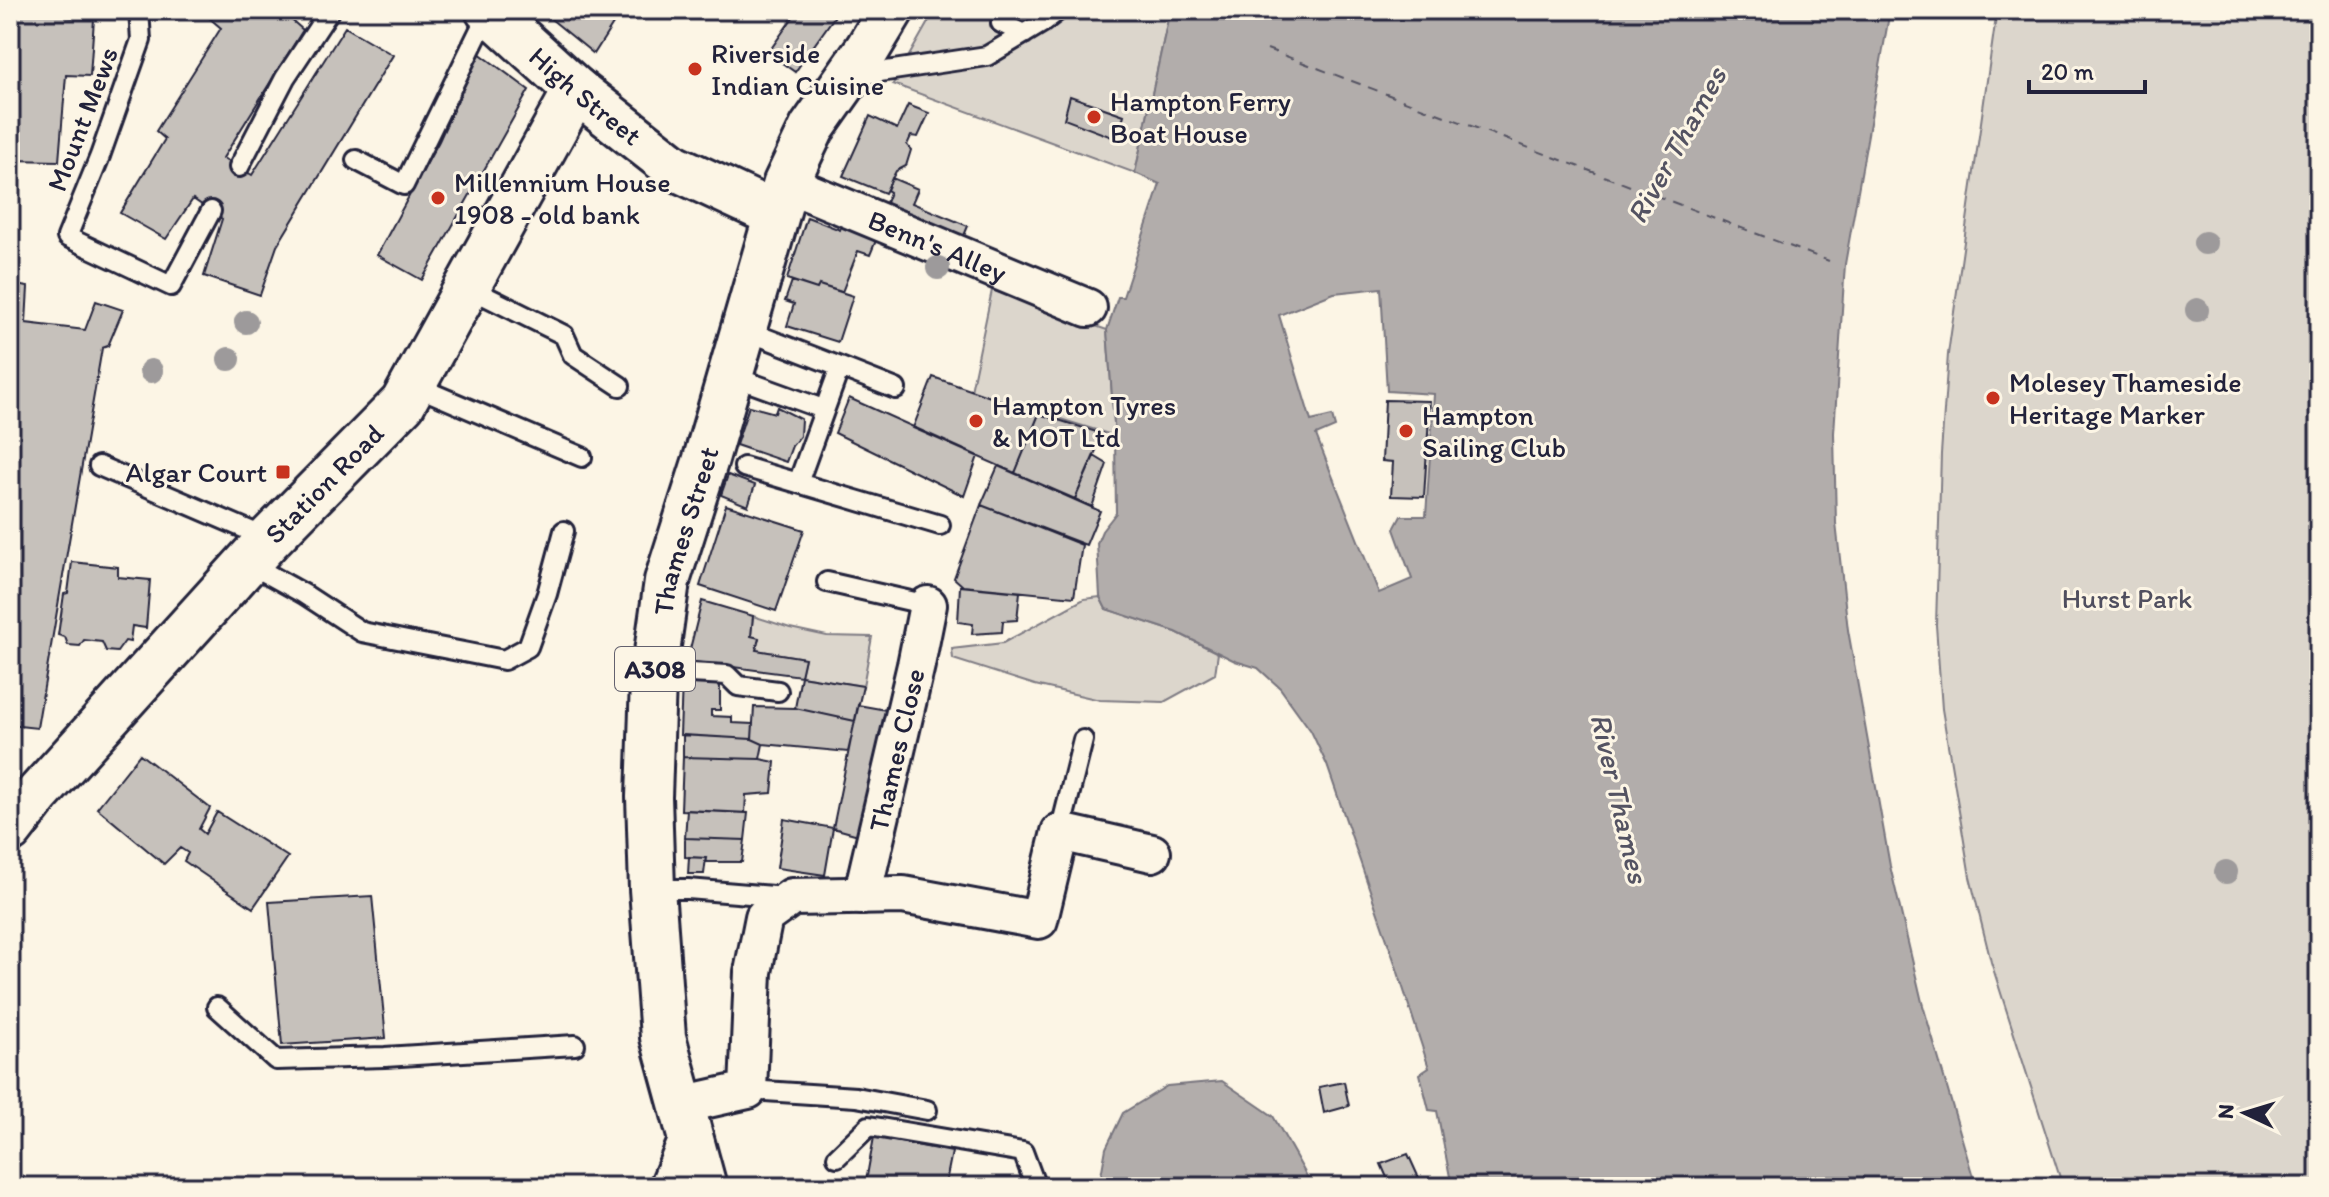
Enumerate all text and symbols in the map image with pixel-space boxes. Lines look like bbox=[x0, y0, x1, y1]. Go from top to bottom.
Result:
place label: Riverside Indian Cuisine bbox=[711, 36, 884, 102]
street label: High Street bbox=[522, 39, 649, 152]
street label: Mount Mews bbox=[39, 42, 125, 196]
scale bar bbox=[2029, 44, 2145, 94]
text: 20 m bbox=[2041, 57, 2094, 86]
water label: River Thames bbox=[1618, 59, 1735, 230]
marker: Riverside Indian Cuisine bbox=[686, 60, 704, 78]
place label: Hampton Ferry Boat House bbox=[1110, 84, 1291, 150]
marker: Hampton Ferry Boat House bbox=[1085, 108, 1103, 126]
place label: Millennium House 1908 - old bank bbox=[454, 165, 671, 231]
marker: Millennium House 1908 - old bank bbox=[429, 189, 447, 207]
street label: Benn's Alley bbox=[863, 202, 1012, 289]
place label: Molesey Thameside Heritage Marker bbox=[2009, 365, 2242, 431]
place label: Hampton Tyres & MOT Ltd bbox=[992, 388, 1176, 454]
marker: Molesey Thameside Heritage Marker bbox=[1984, 389, 2002, 407]
place label: Hampton Sailing Club bbox=[1422, 398, 1566, 464]
marker: Hampton Tyres & MOT Ltd bbox=[967, 412, 985, 430]
street label: Station Road bbox=[257, 416, 391, 550]
marker: Hampton Sailing Club bbox=[1397, 422, 1415, 440]
street label: Thames Street bbox=[645, 443, 726, 617]
place label: Algar Court bbox=[126, 455, 267, 489]
marker: Algar Court bbox=[274, 463, 292, 481]
park label: Hurst Park bbox=[2062, 581, 2192, 615]
road number: A308 bbox=[615, 647, 695, 691]
street label: Thames Close bbox=[861, 665, 932, 835]
water label: River Thames bbox=[1582, 709, 1658, 888]
north arrow bbox=[2205, 1073, 2285, 1153]
text: N bbox=[2212, 1103, 2240, 1120]

